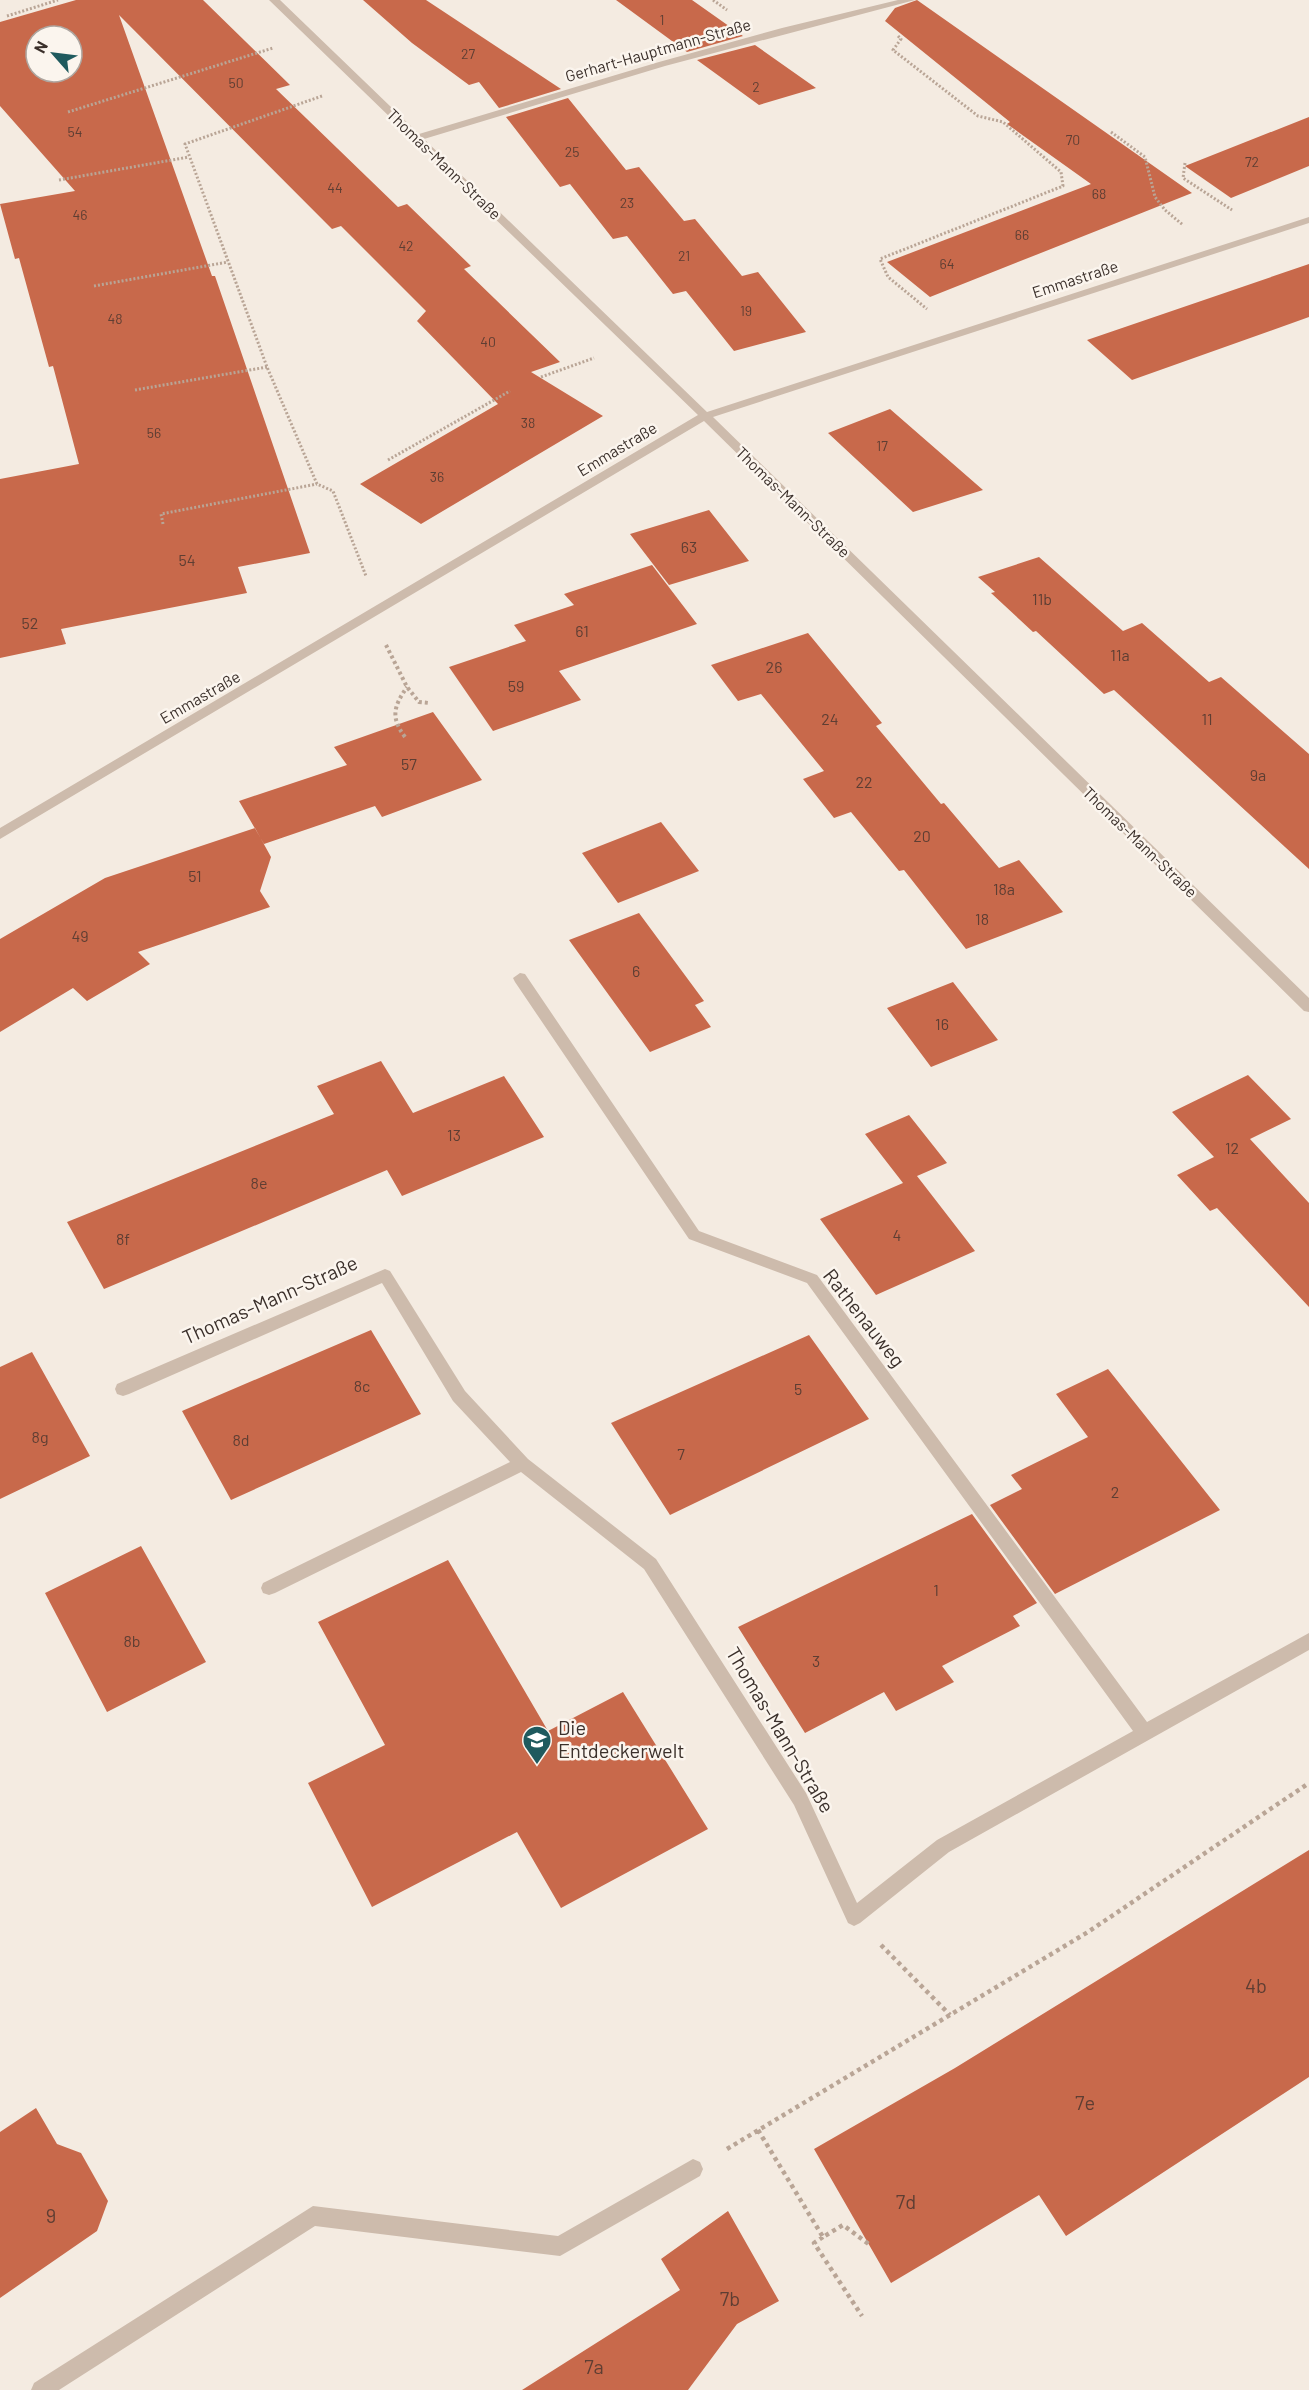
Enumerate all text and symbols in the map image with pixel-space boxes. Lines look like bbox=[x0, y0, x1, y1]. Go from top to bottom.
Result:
house number: 1 bbox=[660, 11, 664, 28]
street label: Gerhart-Hauptmann-Straße bbox=[563, 14, 753, 85]
north arrow bbox=[24, 24, 84, 84]
text: N bbox=[29, 38, 51, 56]
house number: 27 bbox=[461, 45, 475, 62]
house number: 50 bbox=[228, 74, 244, 91]
house number: 2 bbox=[752, 78, 760, 95]
street label: Thomas-Mann-Straße bbox=[383, 104, 505, 223]
house number: 54 bbox=[68, 123, 82, 140]
house number: 70 bbox=[1066, 131, 1080, 148]
house number: 25 bbox=[565, 143, 579, 160]
house number: 72 bbox=[1245, 153, 1259, 170]
house number: 44 bbox=[327, 179, 343, 196]
house number: 68 bbox=[1092, 185, 1106, 202]
house number: 23 bbox=[620, 194, 634, 211]
house number: 46 bbox=[73, 206, 87, 223]
house number: 66 bbox=[1015, 226, 1029, 243]
house number: 42 bbox=[398, 237, 414, 254]
house number: 21 bbox=[678, 247, 690, 264]
house number: 64 bbox=[940, 255, 954, 272]
street label: Emmastraße bbox=[1029, 256, 1120, 301]
house number: 19 bbox=[740, 302, 752, 319]
house number: 48 bbox=[107, 310, 123, 327]
house number: 40 bbox=[480, 333, 496, 350]
house number: 38 bbox=[521, 414, 535, 431]
street label: Emmastraße bbox=[574, 417, 660, 480]
house number: 56 bbox=[147, 424, 161, 441]
house number: 17 bbox=[876, 437, 888, 454]
street label: Thomas-Mann-Straße bbox=[732, 442, 854, 561]
house number: 36 bbox=[430, 468, 444, 485]
house number: 63 bbox=[681, 537, 697, 556]
house number: 54 bbox=[178, 550, 196, 569]
house number: 11b bbox=[1032, 589, 1052, 608]
house number: 52 bbox=[22, 613, 38, 632]
house number: 61 bbox=[575, 621, 589, 640]
house number: 11a bbox=[1110, 645, 1130, 664]
house number: 26 bbox=[766, 657, 782, 676]
street label: Emmastraße bbox=[156, 666, 243, 727]
house number: 59 bbox=[508, 676, 524, 695]
house number: 24 bbox=[821, 709, 839, 728]
house number: 11 bbox=[1201, 709, 1213, 728]
house number: 57 bbox=[401, 754, 417, 773]
house number: 9a bbox=[1250, 765, 1266, 784]
house number: 22 bbox=[855, 772, 873, 791]
street label: Thomas-Mann-Straße bbox=[1079, 782, 1201, 901]
house number: 20 bbox=[913, 826, 931, 845]
house number: 51 bbox=[188, 866, 202, 885]
house number: 18a bbox=[993, 879, 1015, 898]
house number: 18 bbox=[975, 909, 989, 928]
house number: 49 bbox=[71, 926, 89, 945]
house number: 6 bbox=[632, 961, 640, 980]
house number: 16 bbox=[935, 1014, 949, 1033]
house number: 13 bbox=[447, 1125, 461, 1144]
house number: 12 bbox=[1225, 1138, 1239, 1157]
house number: 8e bbox=[251, 1173, 267, 1192]
house number: 4 bbox=[893, 1225, 901, 1244]
house number: 8f bbox=[116, 1229, 130, 1248]
street label: Thomas-Mann-Straße bbox=[178, 1250, 361, 1349]
street label: Rathenauweg bbox=[819, 1263, 911, 1371]
house number: 8c bbox=[354, 1376, 370, 1395]
house number: 5 bbox=[794, 1379, 802, 1398]
house number: 8g bbox=[32, 1427, 48, 1446]
house number: 8d bbox=[232, 1430, 250, 1449]
house number: 7 bbox=[677, 1444, 685, 1463]
house number: 2 bbox=[1111, 1482, 1119, 1501]
house number: 1 bbox=[933, 1580, 939, 1599]
house number: 8b bbox=[123, 1631, 141, 1650]
street label: Thomas-Mann-Straße bbox=[722, 1642, 840, 1817]
house number: 3 bbox=[812, 1651, 820, 1670]
place label: Die Entdeckerwelt bbox=[558, 1715, 685, 1762]
school or university icon: Die Entdeckerwelt bbox=[521, 1724, 553, 1766]
house number: 4b bbox=[1245, 1973, 1267, 1997]
house number: 7e bbox=[1075, 2090, 1095, 2114]
house number: 7d bbox=[896, 2189, 916, 2213]
house number: 9 bbox=[46, 2203, 56, 2227]
house number: 7b bbox=[720, 2286, 740, 2310]
house number: 7a bbox=[584, 2354, 604, 2378]

